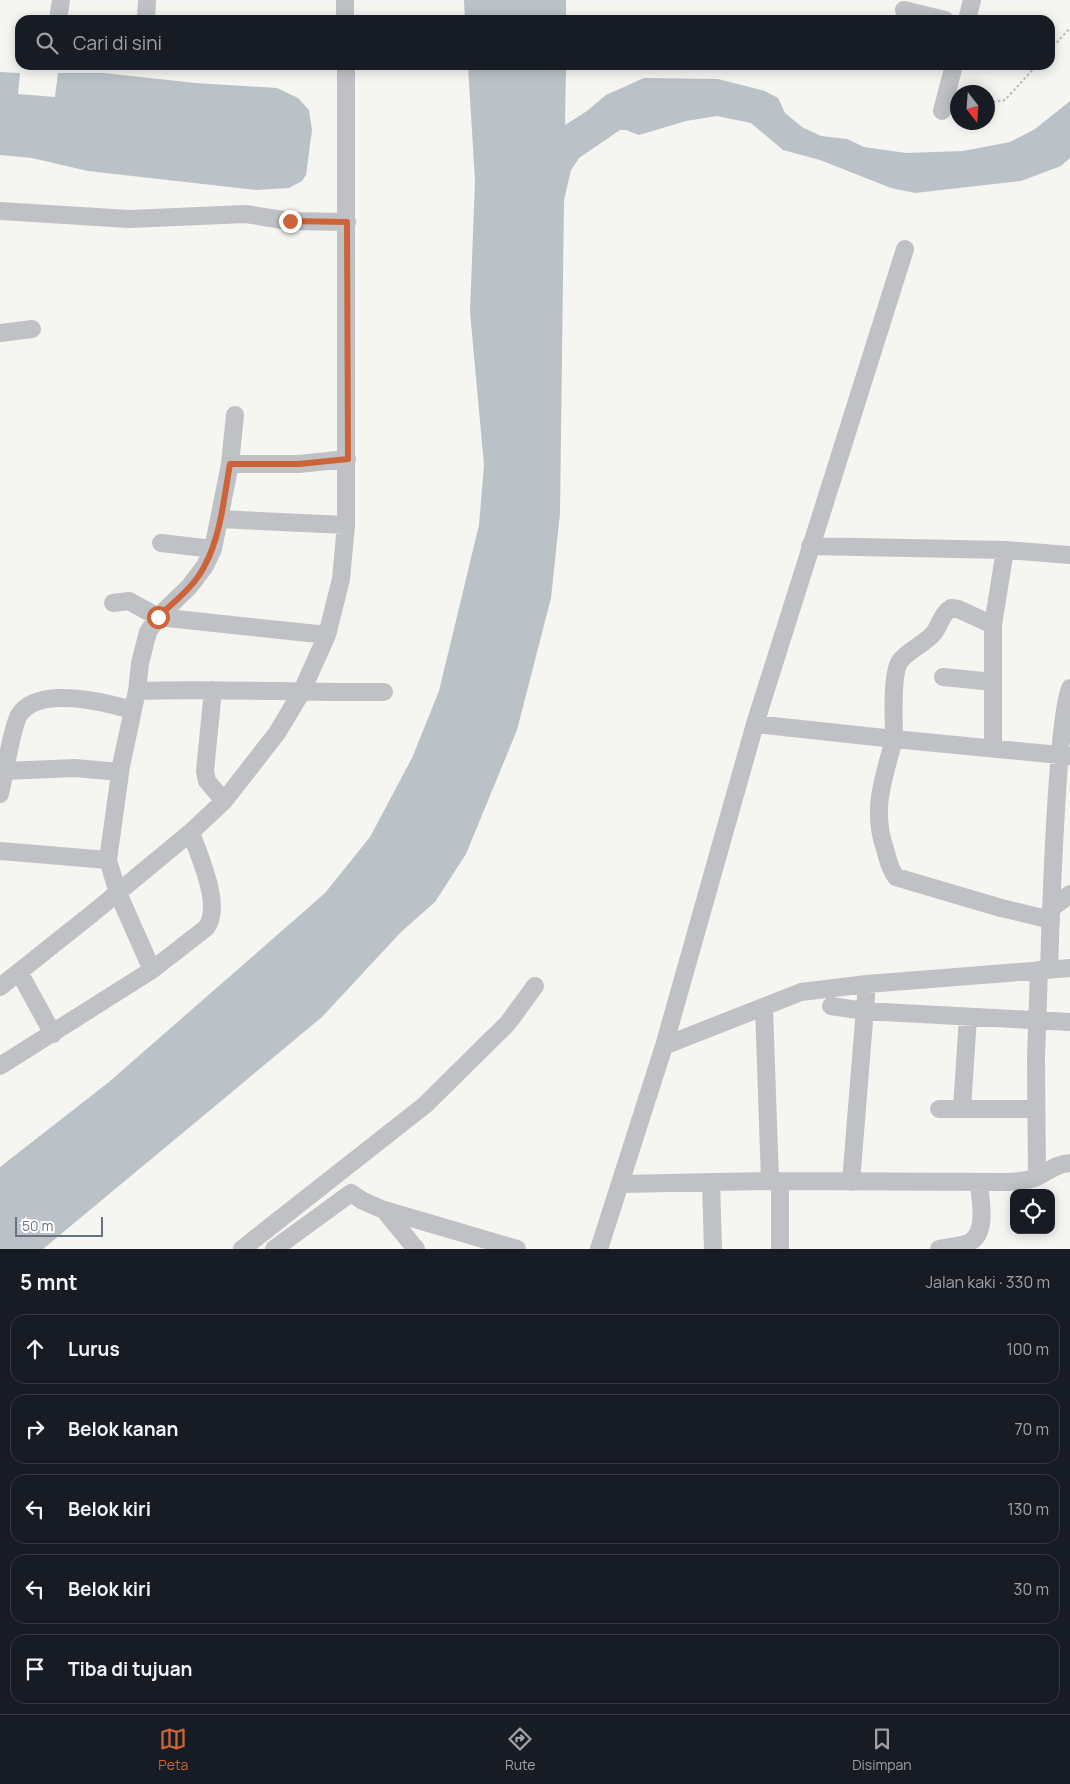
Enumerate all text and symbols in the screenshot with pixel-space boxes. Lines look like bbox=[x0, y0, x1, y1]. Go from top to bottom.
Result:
search box bbox=[15, 15, 1055, 70]
icon: search bbox=[33, 29, 61, 57]
text: Cari di sini bbox=[73, 30, 162, 56]
north arrow bbox=[950, 85, 995, 130]
route end bbox=[279, 210, 302, 233]
route start bbox=[147, 606, 170, 629]
map controls bbox=[1010, 1189, 1055, 1234]
button: locate bbox=[1010, 1189, 1055, 1234]
scale bar bbox=[15, 1214, 102, 1237]
text: 50 m bbox=[22, 1216, 53, 1235]
text: 5 mnt bbox=[20, 1268, 78, 1296]
text: Jalan kaki · 330 m bbox=[926, 1271, 1050, 1293]
icon: ahead bbox=[21, 1335, 49, 1363]
text: Lurus bbox=[68, 1336, 120, 1362]
text: 100 m bbox=[1006, 1338, 1049, 1360]
icon: right bbox=[21, 1415, 49, 1443]
text: Belok kanan bbox=[68, 1416, 178, 1442]
text: 70 m bbox=[1014, 1418, 1049, 1440]
icon: left bbox=[21, 1495, 49, 1523]
text: Belok kiri bbox=[68, 1496, 151, 1522]
text: 130 m bbox=[1007, 1498, 1049, 1520]
icon: left bbox=[21, 1575, 49, 1603]
text: Belok kiri bbox=[68, 1576, 151, 1602]
text: 30 m bbox=[1014, 1578, 1049, 1600]
icon: arrive bbox=[21, 1655, 49, 1683]
text: Tiba di tujuan bbox=[68, 1656, 192, 1682]
tab: Peta bbox=[158, 1725, 188, 1774]
tab: Rute bbox=[505, 1725, 536, 1774]
tab: Disimpan bbox=[852, 1725, 912, 1774]

